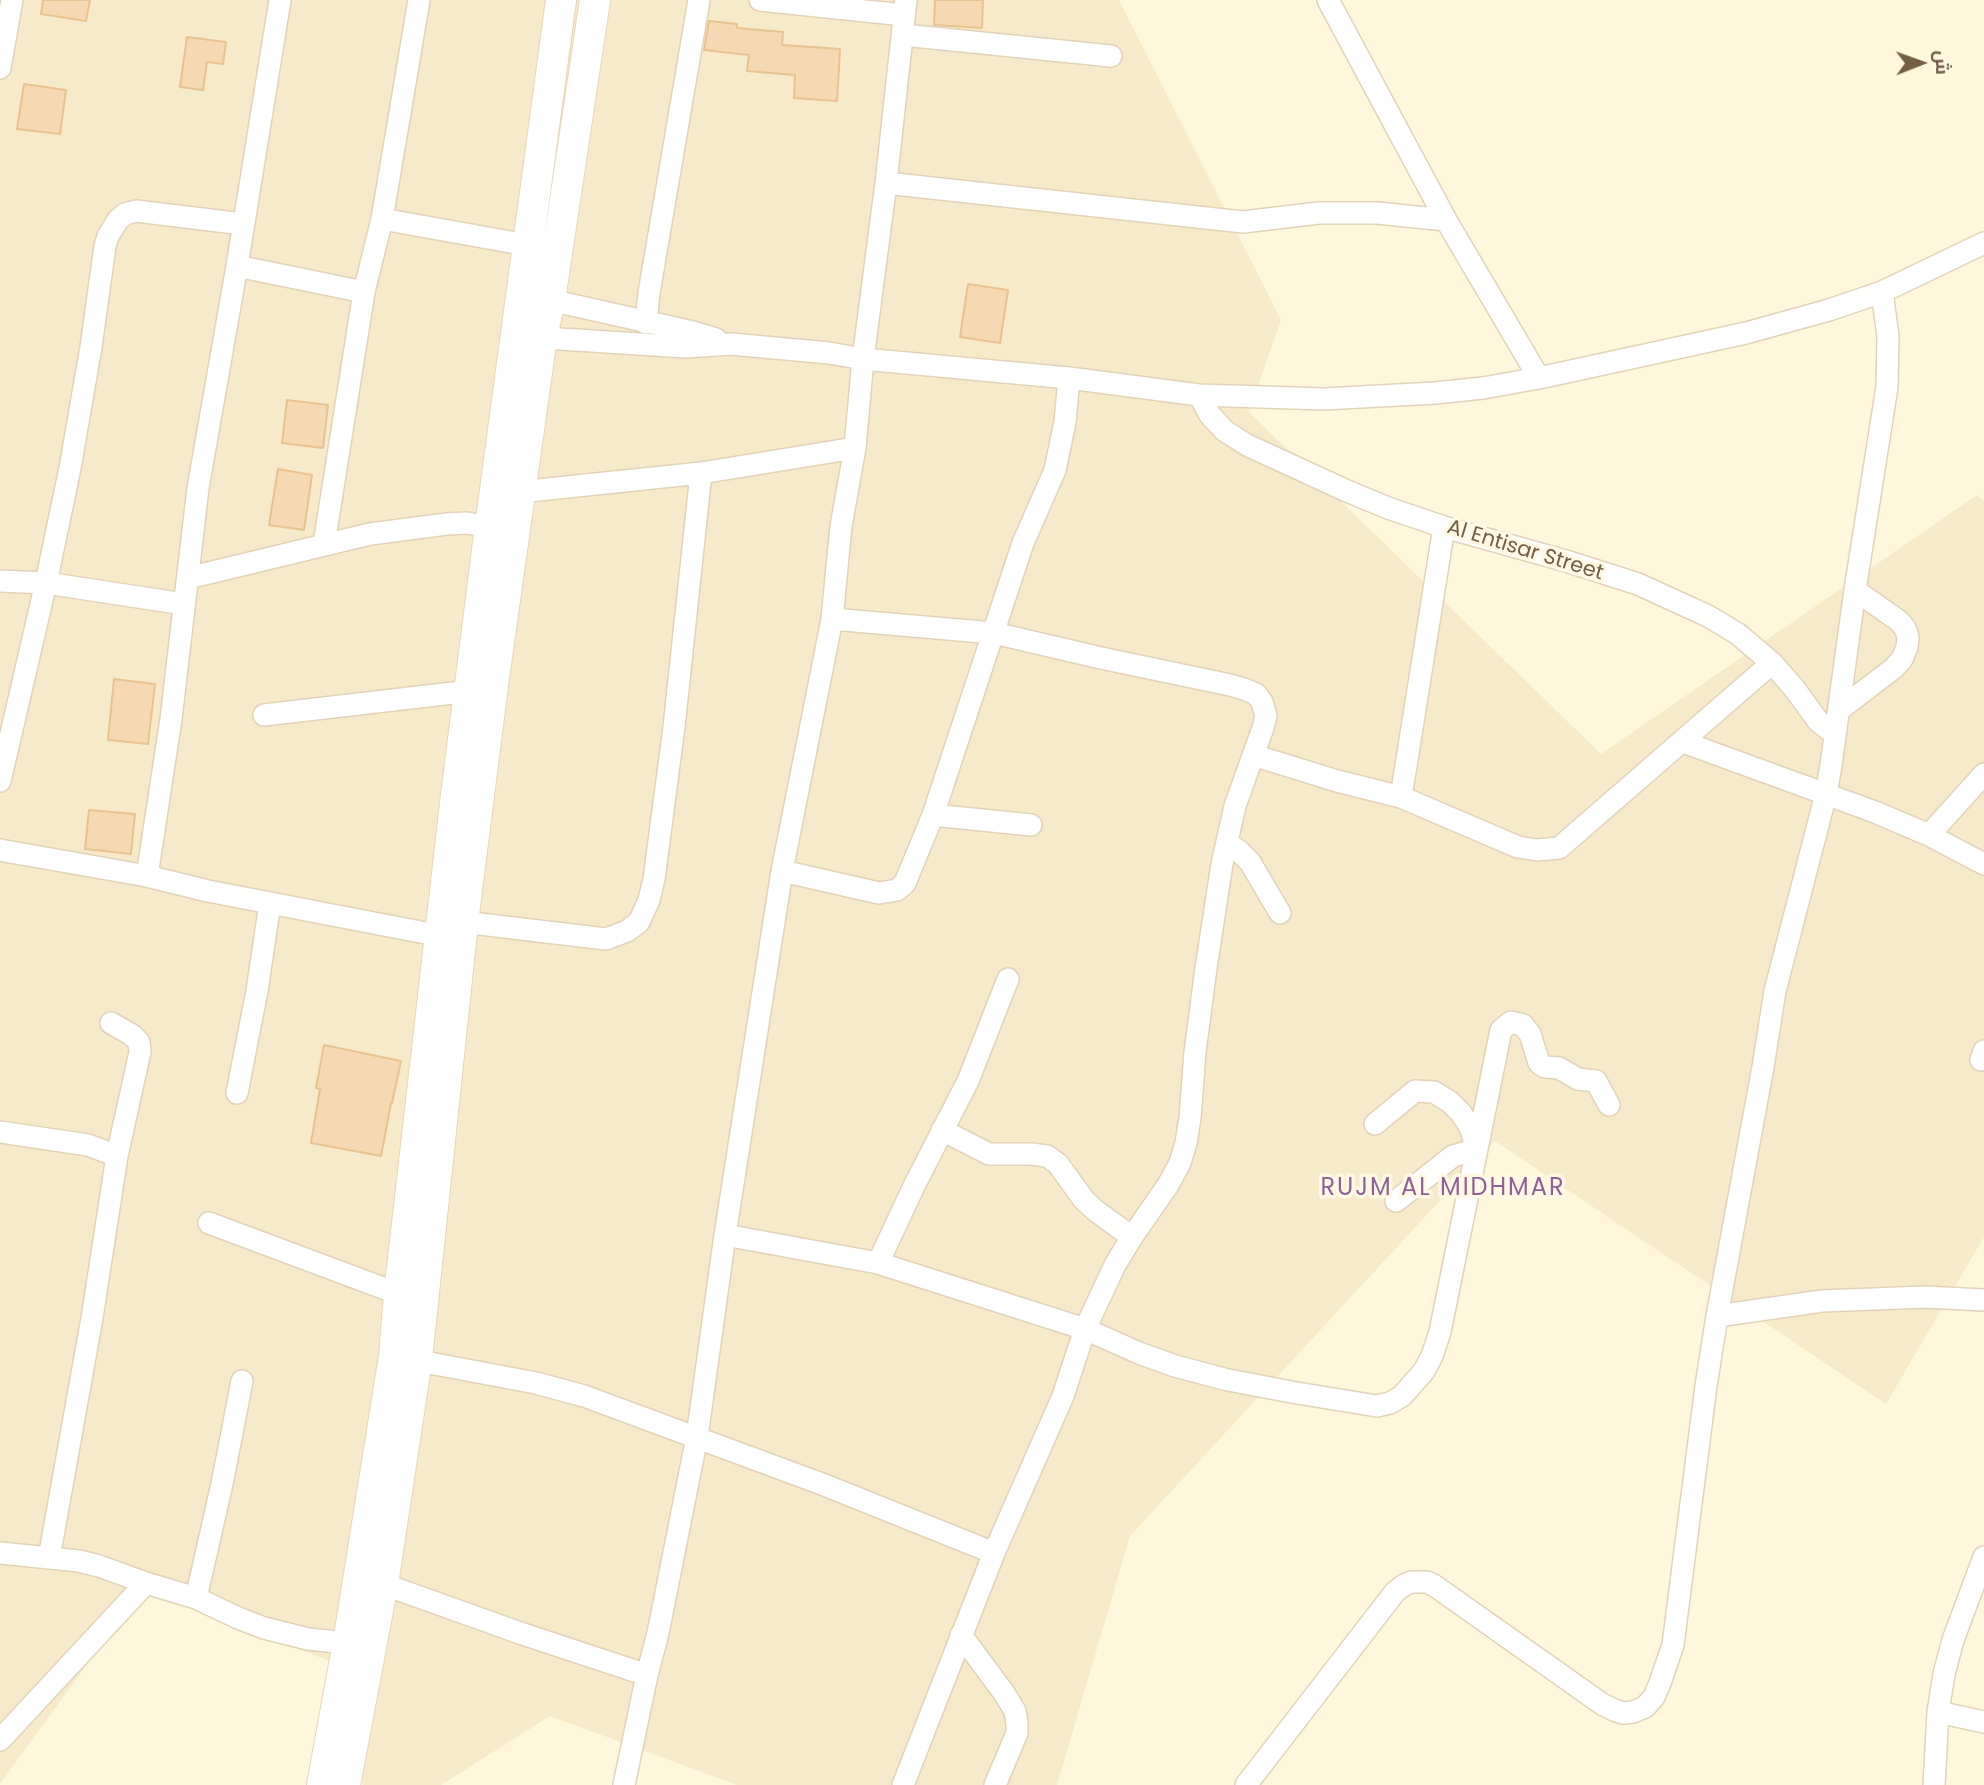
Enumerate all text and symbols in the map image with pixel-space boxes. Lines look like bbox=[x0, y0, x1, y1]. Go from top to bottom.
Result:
north arrow bbox=[1886, 28, 1956, 98]
text: ش bbox=[1929, 50, 1956, 75]
street label: Al Entisar Street bbox=[1444, 515, 1606, 587]
district label: RUJM AL MIDHMAR bbox=[1322, 1175, 1564, 1203]

